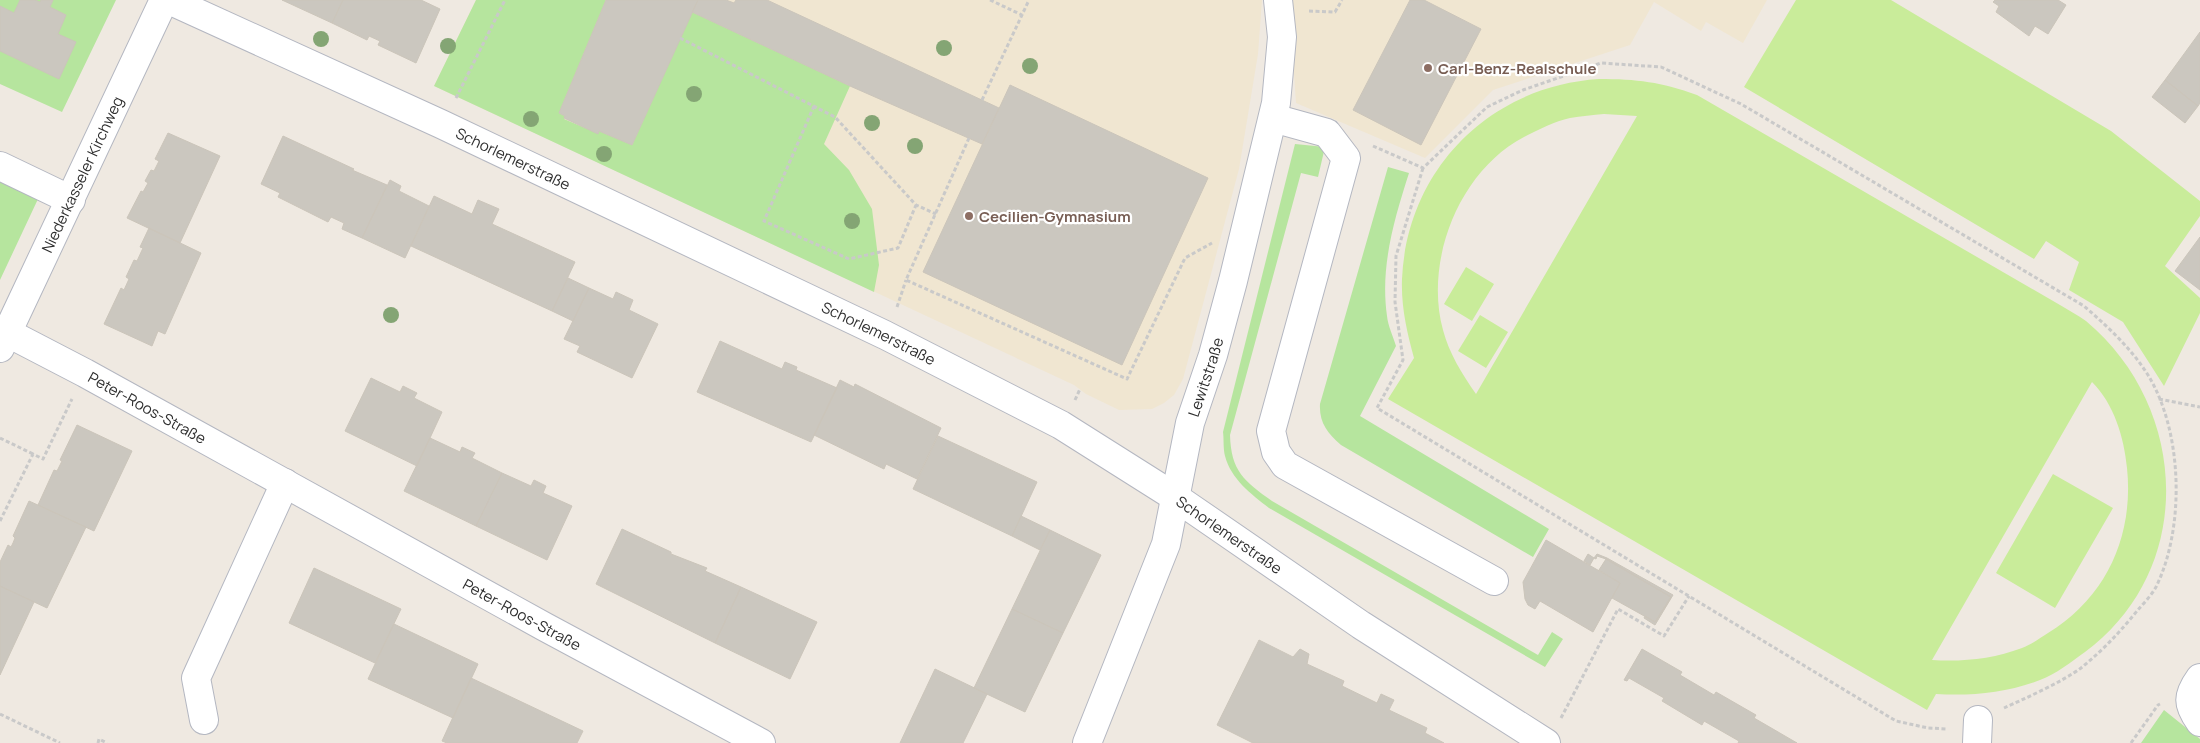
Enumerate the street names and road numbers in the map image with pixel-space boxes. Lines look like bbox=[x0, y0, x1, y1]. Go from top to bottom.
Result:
street label: Niederkasseler Kirchweg bbox=[36, 93, 128, 256]
street label: Schorlemerstraße bbox=[453, 122, 574, 195]
street label: Schorlemerstraße bbox=[818, 296, 940, 370]
street label: Lewitstraße bbox=[1182, 335, 1228, 419]
street label: Peter-Roos-Straße bbox=[85, 366, 210, 449]
street label: Schorlemerstraße bbox=[1172, 490, 1287, 578]
street label: Peter-Roos-Straße bbox=[459, 573, 585, 655]

